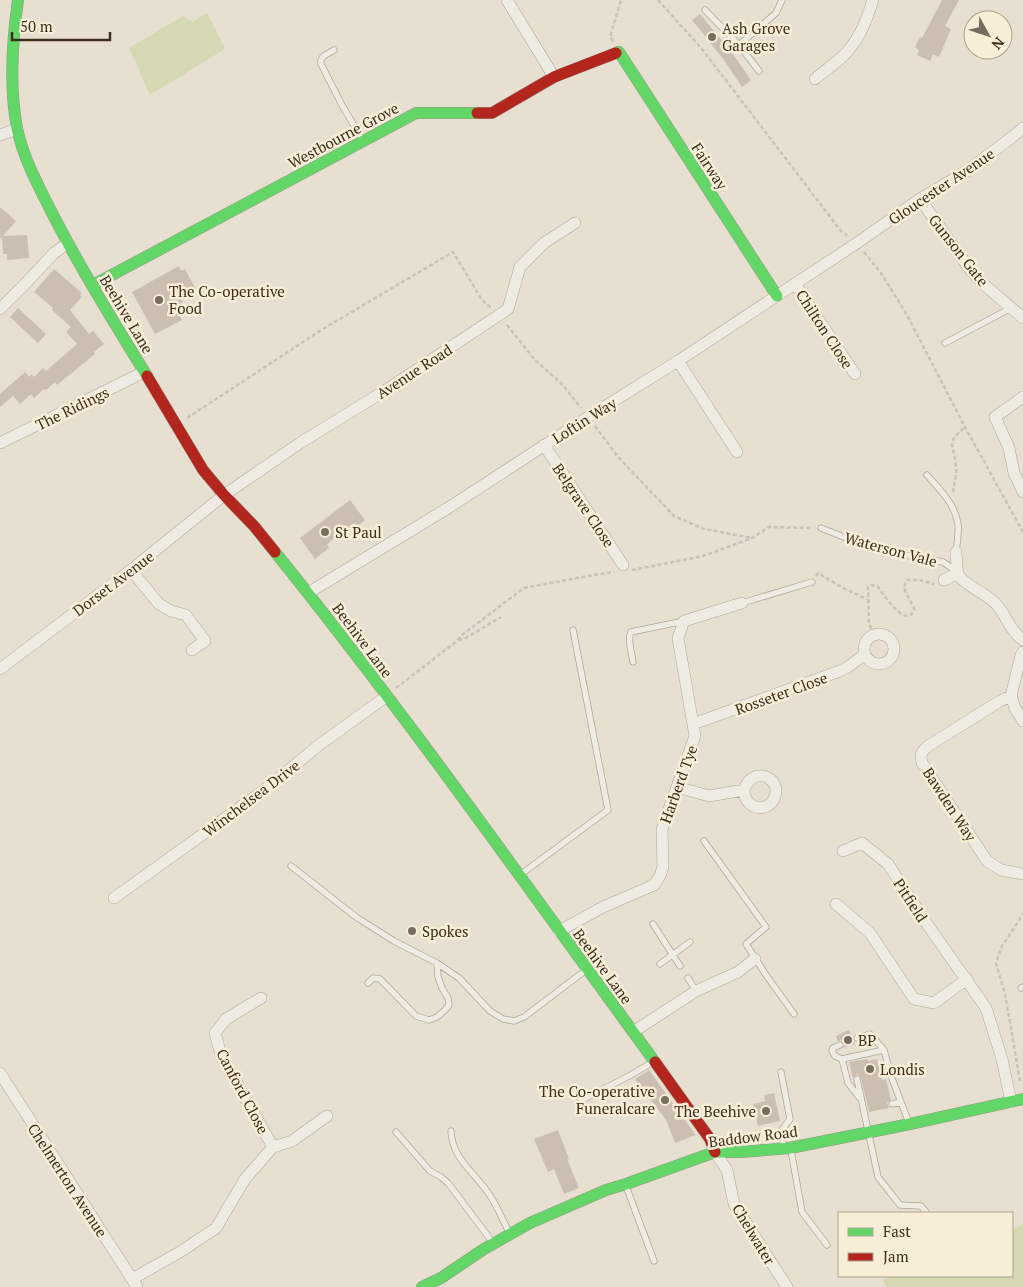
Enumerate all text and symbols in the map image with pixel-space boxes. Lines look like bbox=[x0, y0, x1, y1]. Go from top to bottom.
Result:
scale bar bbox=[12, 10, 110, 42]
north arrow bbox=[963, 10, 1013, 60]
text: 50 m bbox=[20, 16, 53, 36]
place label: Ash Grove Garages bbox=[722, 18, 790, 55]
marker: Ash Grove Garages bbox=[706, 31, 718, 43]
text: N bbox=[987, 34, 1009, 54]
street label: Westbourne Grove bbox=[284, 97, 402, 173]
street label: Fairway bbox=[687, 139, 733, 194]
street label: Gloucester Avenue bbox=[884, 143, 998, 229]
street label: Gunson Gate bbox=[925, 210, 993, 290]
street label: Beehive Lane bbox=[96, 271, 158, 357]
place label: The Co-operative Food bbox=[169, 281, 285, 318]
street label: Chilton Close bbox=[792, 286, 858, 372]
marker: The Co-operative Food bbox=[153, 294, 165, 306]
street label: Avenue Road bbox=[372, 339, 456, 403]
street label: The Ridings bbox=[32, 382, 112, 434]
street label: Loftin Way bbox=[548, 392, 620, 448]
street label: Belgrave Close bbox=[548, 459, 620, 551]
place label: St Paul bbox=[335, 522, 382, 542]
marker: St Paul bbox=[319, 526, 331, 538]
street label: Waterson Vale bbox=[842, 527, 940, 571]
street label: Dorset Avenue bbox=[68, 546, 158, 620]
street label: Beehive Lane bbox=[328, 599, 398, 681]
street label: Rosseter Close bbox=[732, 667, 830, 719]
street label: Harberd Tye bbox=[655, 742, 701, 826]
street label: Winchelsea Drive bbox=[199, 755, 303, 841]
street label: Bawden Way bbox=[919, 763, 982, 845]
street label: Pitfield bbox=[889, 874, 933, 926]
place label: Spokes bbox=[422, 921, 468, 941]
street label: Beehive Lane bbox=[569, 924, 637, 1008]
marker: Spokes bbox=[406, 925, 418, 937]
place label: BP bbox=[858, 1030, 876, 1050]
marker: BP bbox=[842, 1034, 854, 1046]
street label: Canford Close bbox=[212, 1045, 274, 1137]
place label: Londis bbox=[880, 1059, 925, 1079]
marker: Londis bbox=[864, 1063, 876, 1075]
place label: The Co-operative Funeralcare bbox=[539, 1081, 655, 1118]
marker: The Co-operative Funeralcare bbox=[659, 1094, 671, 1106]
place label: The Beehive bbox=[674, 1101, 756, 1121]
marker: The Beehive bbox=[760, 1105, 772, 1117]
street label: Chelmerton Avenue bbox=[24, 1119, 112, 1241]
street label: Baddow Road bbox=[707, 1121, 799, 1151]
street label: Chelwater bbox=[728, 1200, 780, 1268]
legend bbox=[838, 1212, 1013, 1277]
text: Fast bbox=[883, 1221, 911, 1241]
text: Jam bbox=[883, 1246, 909, 1266]

